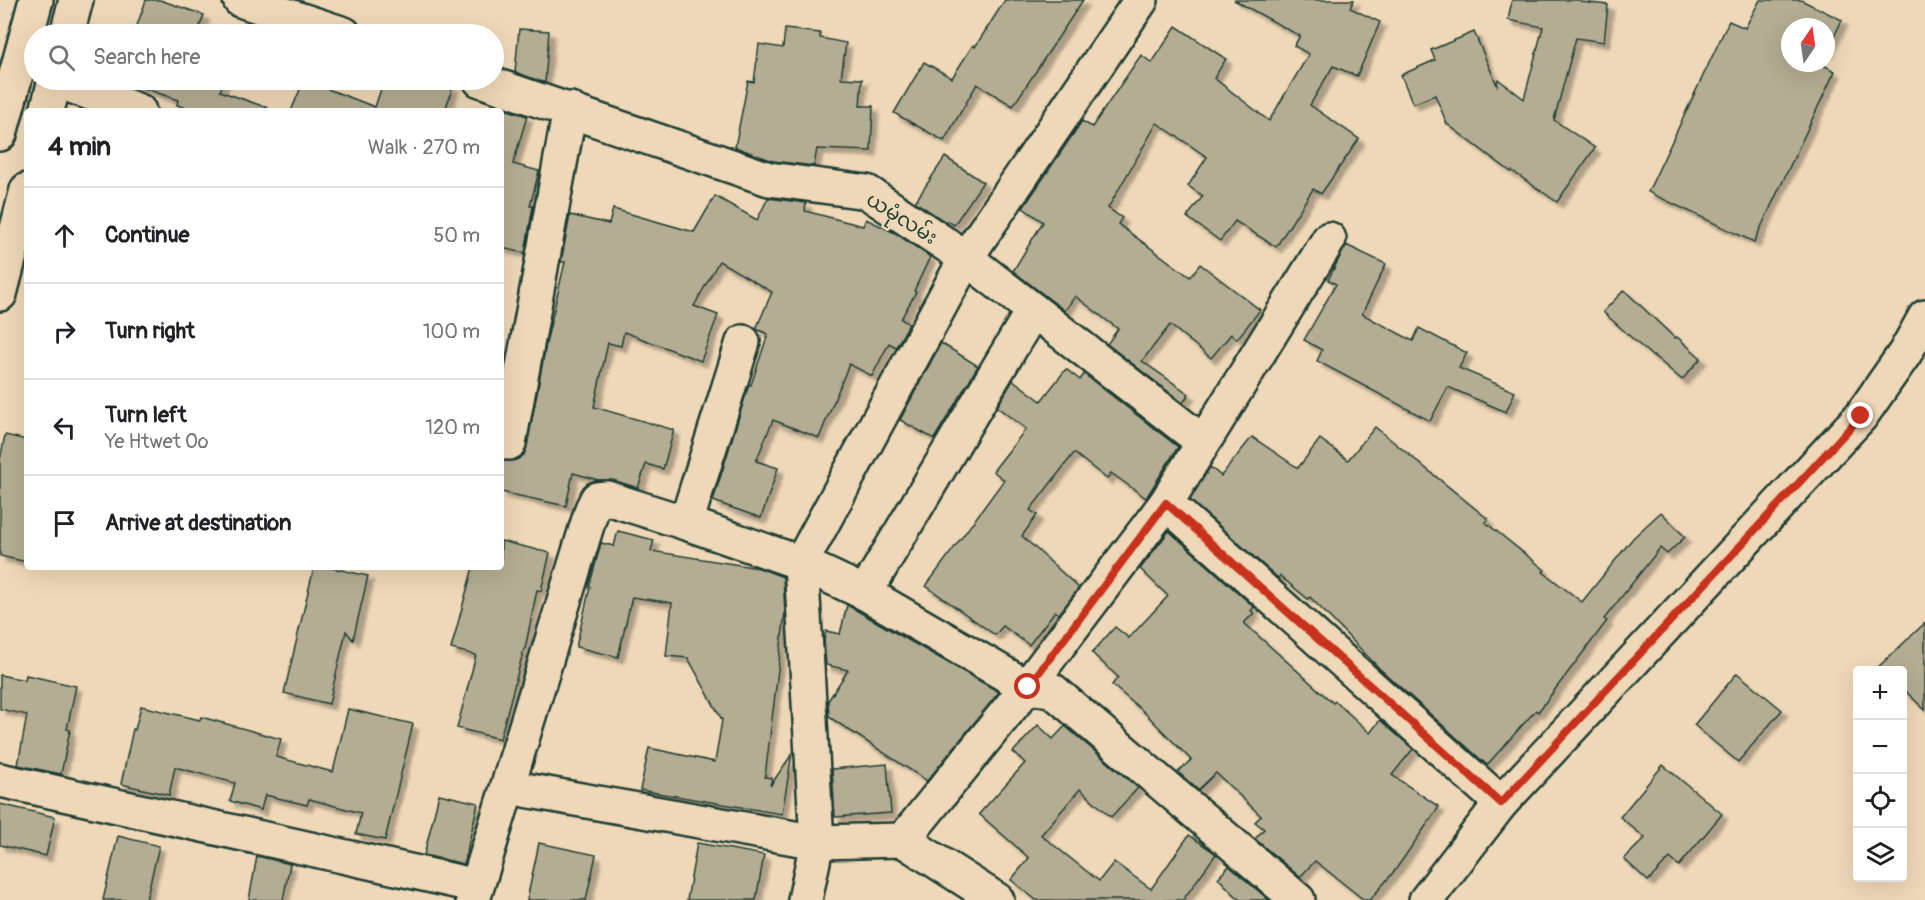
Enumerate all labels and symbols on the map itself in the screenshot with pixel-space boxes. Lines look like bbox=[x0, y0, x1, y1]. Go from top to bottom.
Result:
north arrow bbox=[1781, 18, 1835, 72]
street label: ယမုံလမ်း bbox=[859, 185, 943, 253]
route end bbox=[1847, 402, 1873, 428]
route start bbox=[1014, 673, 1040, 699]

